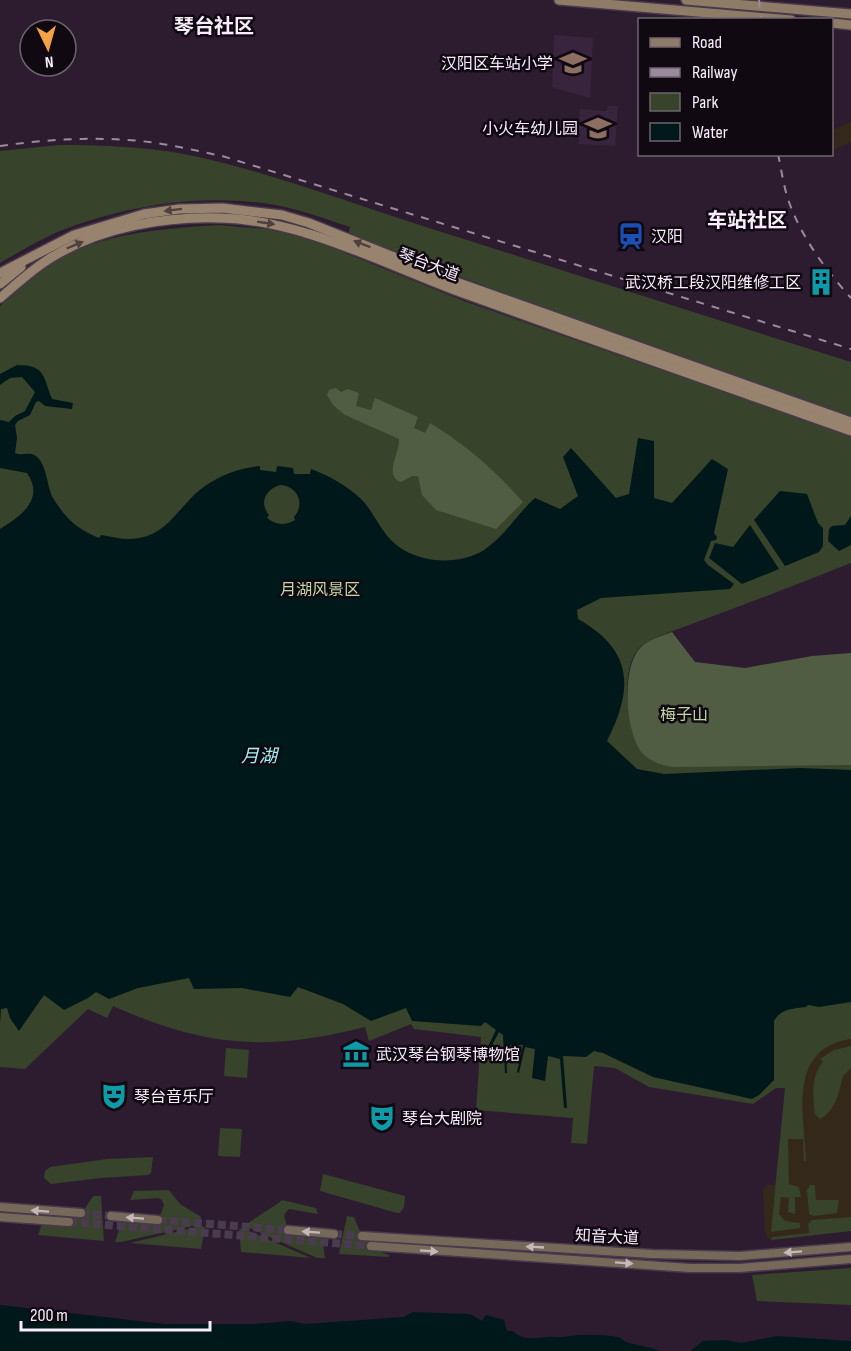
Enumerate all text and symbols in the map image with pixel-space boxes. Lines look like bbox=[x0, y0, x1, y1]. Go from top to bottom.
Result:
district label: 琴台社区 bbox=[174, 15, 254, 39]
north arrow bbox=[18, 18, 78, 78]
legend bbox=[638, 18, 833, 156]
text: Road bbox=[692, 32, 722, 53]
school or university icon: 汉阳区车站小学 bbox=[558, 48, 588, 78]
text: N bbox=[44, 52, 54, 71]
place label: 汉阳区车站小学 bbox=[441, 55, 553, 74]
text: Railway bbox=[692, 62, 737, 83]
text: Park bbox=[692, 92, 718, 113]
school or university icon: 小火车幼儿园 bbox=[583, 113, 613, 143]
place label: 小火车幼儿园 bbox=[482, 120, 578, 139]
text: Water bbox=[692, 122, 728, 143]
one-way arrow bbox=[163, 205, 182, 214]
district label: 车站社区 bbox=[707, 209, 787, 233]
one-way arrow bbox=[257, 219, 276, 228]
station icon: 汉阳 bbox=[616, 221, 646, 251]
place label: 汉阳 bbox=[651, 228, 683, 247]
one-way arrow bbox=[353, 238, 371, 248]
one-way arrow bbox=[66, 240, 84, 250]
street label: 琴台大道 bbox=[395, 245, 462, 286]
building icon: 武汉桥工段汉阳维修工区 bbox=[806, 267, 836, 297]
place label: 武汉桥工段汉阳维修工区 bbox=[625, 274, 801, 293]
park label: 月湖风景区 bbox=[280, 581, 360, 600]
park label: 梅子山 bbox=[660, 706, 708, 725]
water label: 月湖 bbox=[241, 746, 280, 767]
museum icon: 武汉琴台钢琴博物馆 bbox=[341, 1039, 371, 1069]
place label: 武汉琴台钢琴博物馆 bbox=[376, 1046, 520, 1065]
theatre icon: 琴台音乐厅 bbox=[99, 1081, 129, 1111]
place label: 琴台音乐厅 bbox=[134, 1088, 214, 1107]
theatre icon: 琴台大剧院 bbox=[367, 1103, 397, 1133]
place label: 琴台大剧院 bbox=[402, 1110, 482, 1129]
one-way arrow bbox=[31, 1206, 50, 1216]
one-way arrow bbox=[125, 1213, 144, 1223]
street label: 知音大道 bbox=[574, 1226, 639, 1249]
one-way arrow bbox=[301, 1227, 320, 1237]
one-way arrow bbox=[526, 1242, 545, 1252]
one-way arrow bbox=[420, 1246, 439, 1255]
one-way arrow bbox=[783, 1248, 802, 1257]
one-way arrow bbox=[614, 1259, 633, 1268]
scale bar bbox=[21, 1294, 210, 1332]
text: 200 m bbox=[30, 1305, 68, 1326]

